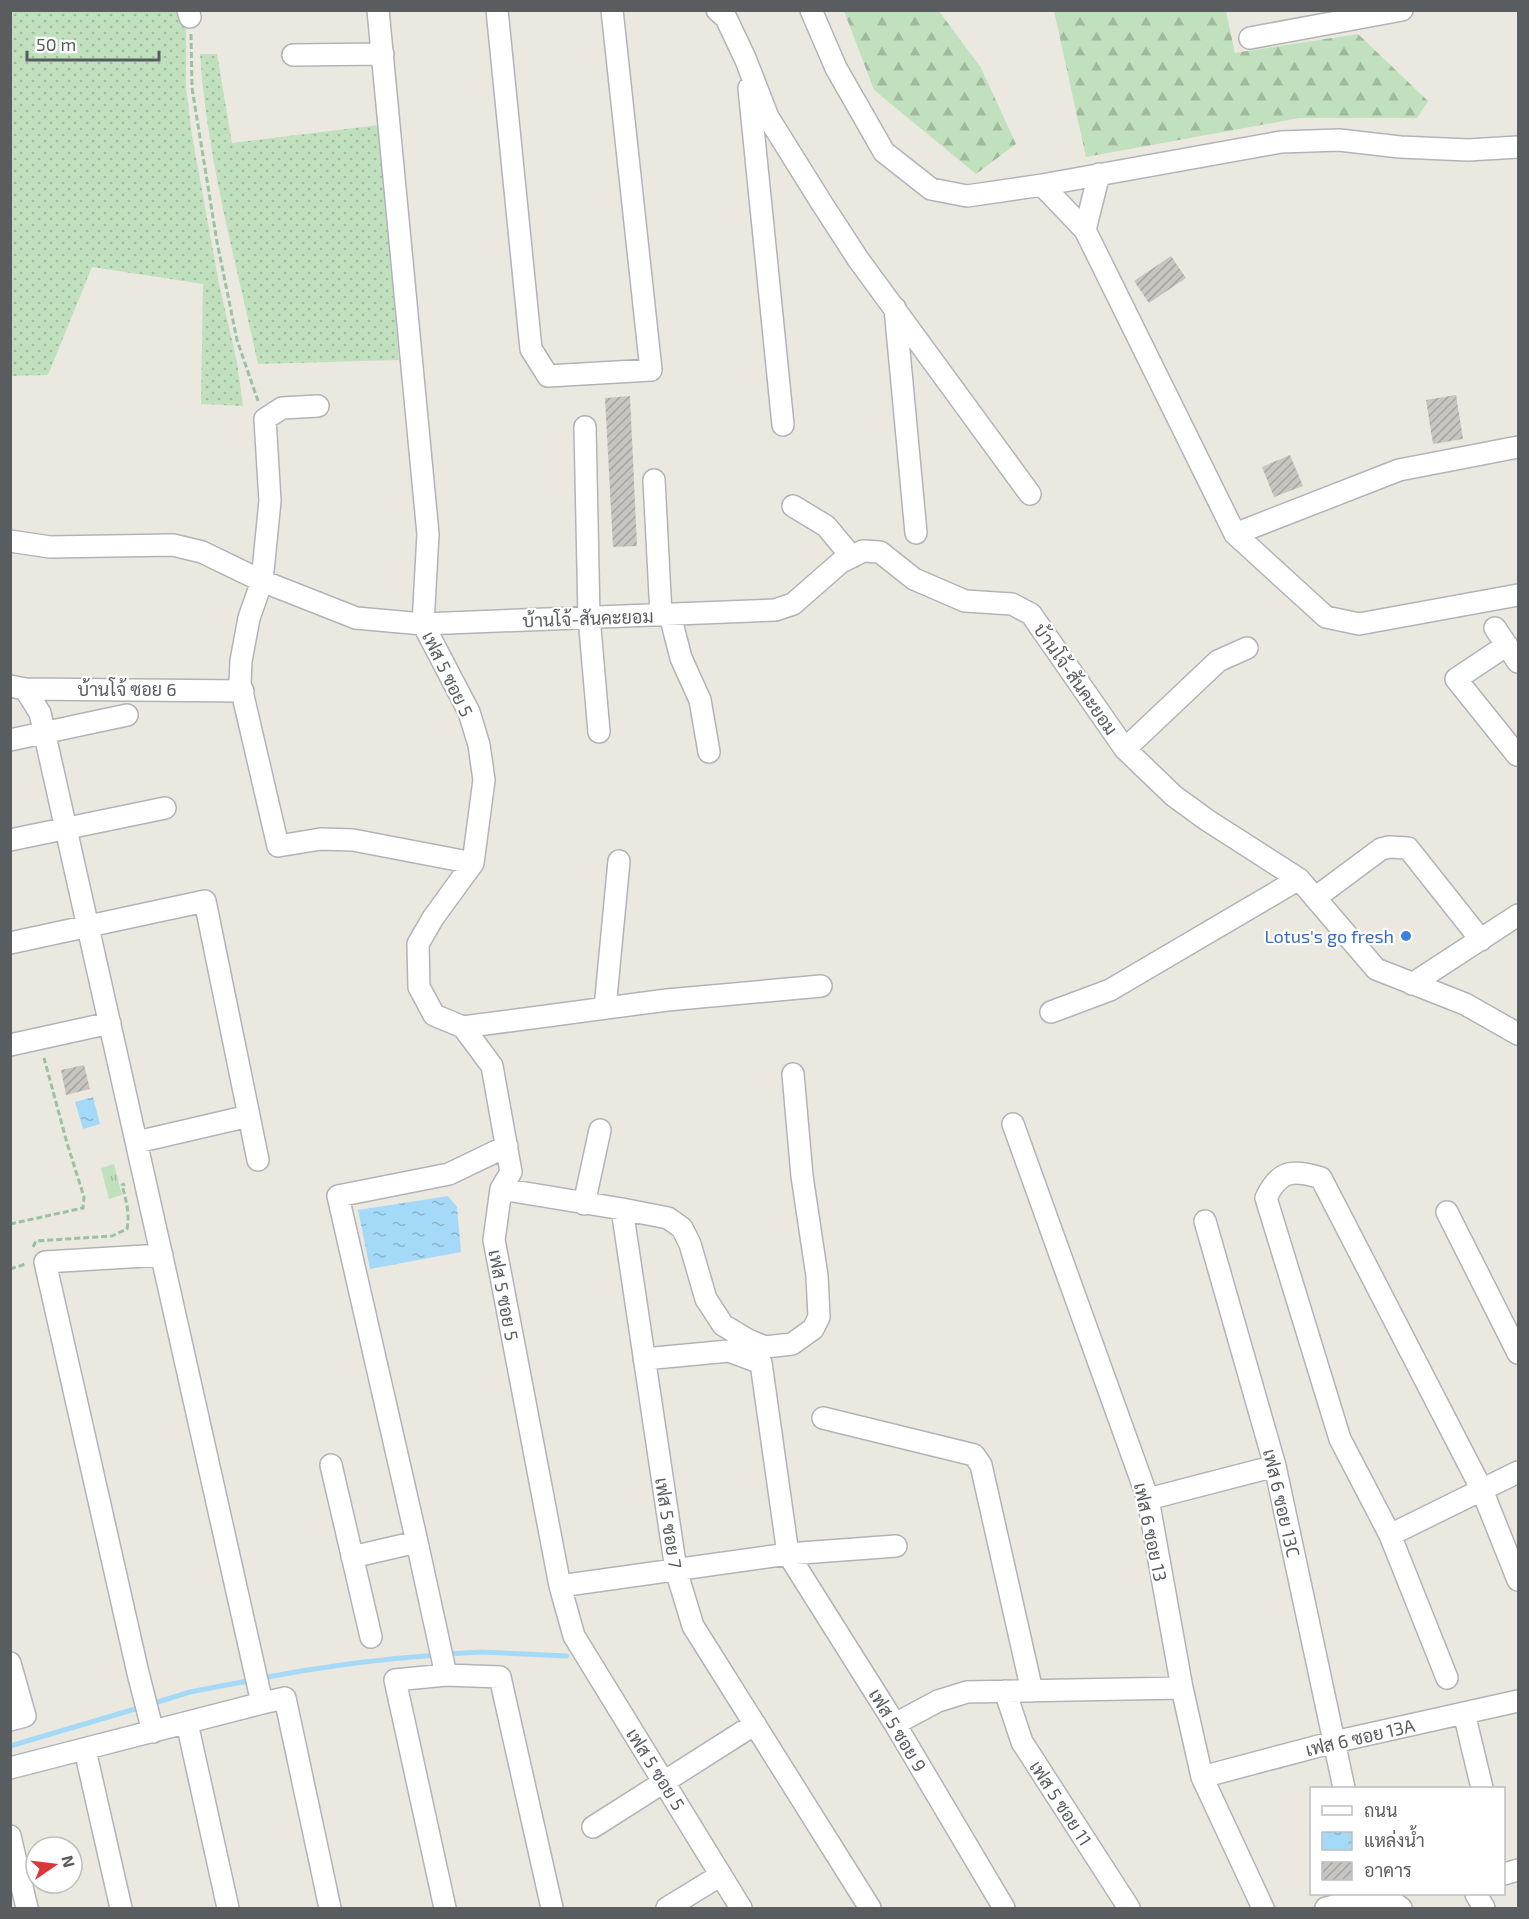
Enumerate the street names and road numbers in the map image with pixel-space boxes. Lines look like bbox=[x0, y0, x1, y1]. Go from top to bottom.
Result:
street label: บ้านโจ้-สันคะยอม bbox=[522, 604, 654, 631]
street label: บ้านโจ้-สันคะยอม bbox=[1029, 618, 1123, 739]
street label: เฟส 5 ซอย 5 bbox=[418, 628, 478, 720]
street label: บ้านโจ้ ซอย 6 bbox=[78, 677, 176, 700]
street label: เฟส 5 ซอย 5 bbox=[484, 1248, 524, 1342]
street label: เฟส 6 ซอย 13C bbox=[1259, 1447, 1305, 1559]
street label: เฟส 5 ซอย 7 bbox=[651, 1476, 687, 1570]
street label: เฟส 6 ซอย 13 bbox=[1130, 1481, 1172, 1583]
street label: เฟส 5 ซอย 9 bbox=[865, 1685, 931, 1775]
street label: เฟส 6 ซอย 13A bbox=[1303, 1714, 1418, 1760]
street label: เฟส 5 ซอย 5 bbox=[622, 1724, 690, 1814]
street label: เฟส 5 ซอย 11 bbox=[1025, 1756, 1097, 1850]

